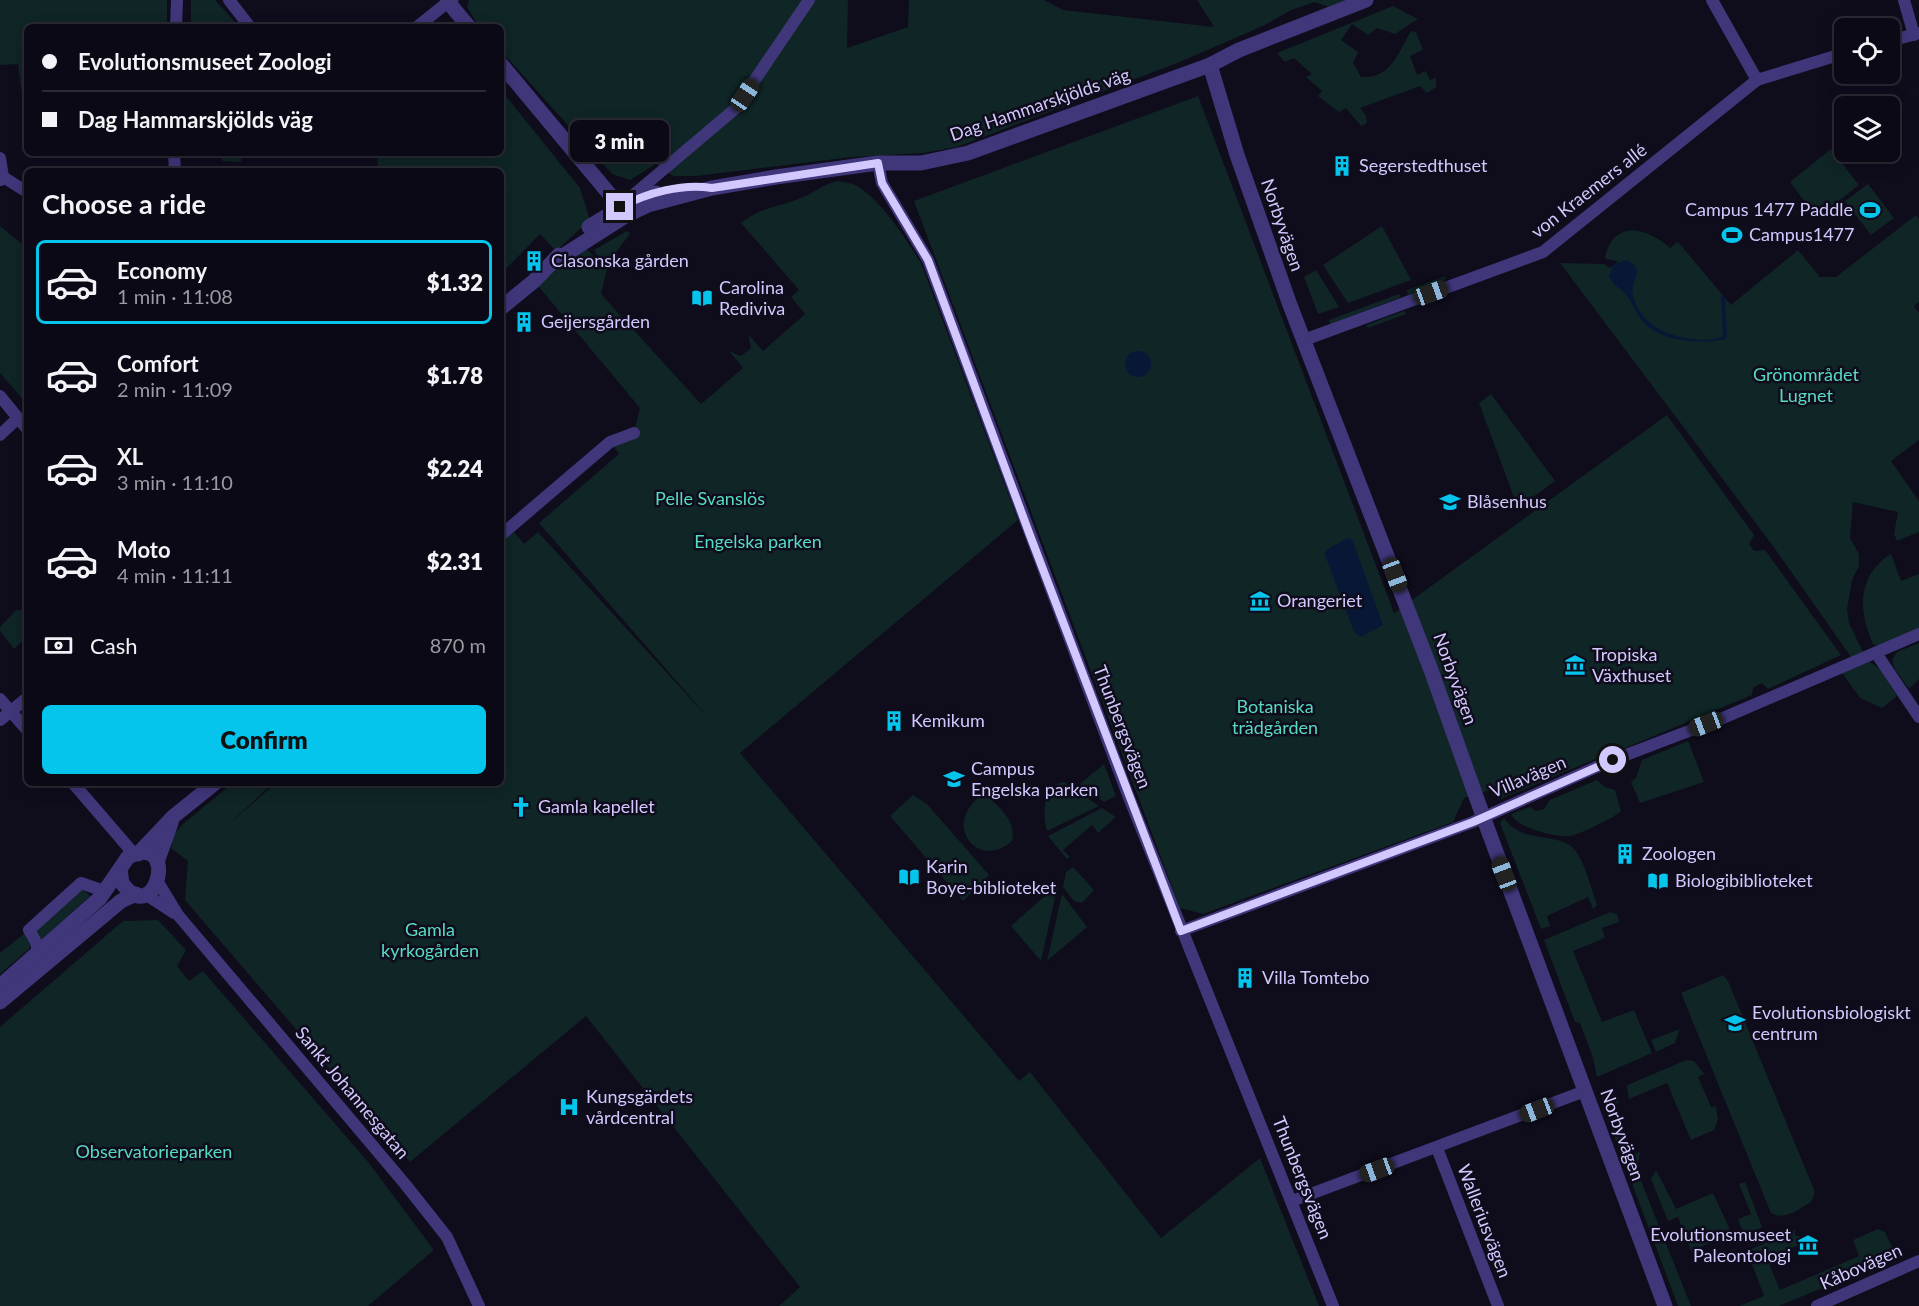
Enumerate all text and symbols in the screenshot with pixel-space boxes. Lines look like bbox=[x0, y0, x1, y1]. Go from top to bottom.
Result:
map controls bbox=[1834, 18, 1900, 162]
button: locate bbox=[1834, 18, 1900, 84]
text: Evolutionsmuseet Zoologi bbox=[78, 48, 332, 75]
street label: Dag Hammarskjölds väg bbox=[947, 63, 1133, 145]
car bbox=[727, 75, 763, 115]
button: layers bbox=[1834, 96, 1900, 162]
text: Dag Hammarskjölds väg bbox=[78, 106, 313, 133]
callout: 3 min bbox=[570, 120, 670, 162]
text: 3 min bbox=[595, 129, 644, 153]
street label: von Kraemers allé bbox=[1526, 138, 1651, 242]
building icon: Segerstedthuset bbox=[1330, 154, 1354, 178]
place label: Segerstedthuset bbox=[1359, 154, 1488, 176]
street label: Norbyvägen bbox=[1257, 176, 1309, 274]
text: Choose a ride bbox=[42, 187, 206, 220]
route end bbox=[606, 193, 633, 220]
place label: Campus 1477 Paddle bbox=[1685, 198, 1853, 220]
sports icon: Campus 1477 Paddle bbox=[1858, 198, 1882, 222]
sports icon: Campus1477 bbox=[1720, 223, 1744, 247]
place label: Campus1477 bbox=[1749, 223, 1854, 245]
building icon: Clasonska gården bbox=[522, 249, 546, 273]
place label: Clasonska gården bbox=[551, 249, 689, 271]
icon: car bbox=[45, 255, 99, 309]
text: Economy bbox=[117, 257, 207, 284]
text: $1.32 bbox=[427, 269, 483, 296]
place label: Carolina Rediviva bbox=[719, 276, 785, 319]
car bbox=[1411, 278, 1451, 308]
text: 1 min · 11:08 bbox=[117, 284, 233, 308]
library icon: Carolina Rediviva bbox=[690, 286, 714, 310]
building icon: Geijersgården bbox=[512, 310, 536, 334]
place label: Geijersgården bbox=[541, 310, 650, 332]
icon: car bbox=[45, 348, 99, 402]
text: Comfort bbox=[117, 350, 199, 377]
text: $1.78 bbox=[427, 362, 483, 389]
park label: Grönområdet Lugnet bbox=[1753, 363, 1859, 406]
text: 2 min · 11:09 bbox=[117, 377, 233, 401]
icon: car bbox=[45, 441, 99, 495]
text: XL bbox=[117, 443, 143, 470]
text: $2.24 bbox=[427, 455, 483, 482]
text: 3 min · 11:10 bbox=[117, 470, 233, 494]
park label: Pelle Svanslös bbox=[655, 487, 765, 509]
school or university icon: Blåsenhus bbox=[1438, 490, 1462, 514]
place label: Blåsenhus bbox=[1467, 490, 1547, 512]
park label: Engelska parken bbox=[694, 530, 822, 552]
icon: car bbox=[45, 534, 99, 588]
text: Moto bbox=[117, 536, 171, 563]
text: $2.31 bbox=[427, 548, 483, 575]
car bbox=[1380, 555, 1410, 595]
text: 4 min · 11:11 bbox=[117, 563, 233, 587]
museum icon: Orangeriet bbox=[1248, 589, 1272, 613]
place label: Orangeriet bbox=[1277, 589, 1363, 611]
icon: cash bbox=[42, 629, 75, 662]
street label: Norbyvägen bbox=[1429, 630, 1483, 728]
text: Cash bbox=[90, 632, 137, 659]
text: 870 m bbox=[430, 633, 486, 657]
place label: Tropiska Växthuset bbox=[1592, 643, 1672, 686]
museum icon: Tropiska Växthuset bbox=[1563, 653, 1587, 677]
street label: Thunbergsvägen bbox=[1089, 662, 1157, 791]
park label: Botaniska trädgården bbox=[1232, 695, 1318, 738]
button: Confirm bbox=[42, 705, 486, 774]
building icon: Kemikum bbox=[882, 709, 906, 733]
place label: Kemikum bbox=[911, 709, 985, 731]
car bbox=[1686, 709, 1726, 739]
route start bbox=[1599, 746, 1626, 773]
street label: Villavägen bbox=[1486, 750, 1569, 802]
place label: Campus Engelska parken bbox=[971, 757, 1098, 800]
school or university icon: Campus Engelska parken bbox=[942, 767, 966, 791]
church icon: Gamla kapellet bbox=[509, 795, 533, 819]
place label: Gamla kapellet bbox=[538, 795, 655, 817]
building icon: Zoologen bbox=[1613, 842, 1637, 866]
place label: Zoologen bbox=[1642, 842, 1716, 864]
car bbox=[1489, 854, 1519, 894]
place label: Karin Boye-biblioteket bbox=[926, 855, 1057, 898]
library icon: Karin Boye-biblioteket bbox=[897, 865, 921, 889]
library icon: Biologibiblioteket bbox=[1646, 869, 1670, 893]
place label: Biologibiblioteket bbox=[1675, 869, 1813, 891]
park label: Gamla kyrkogården bbox=[381, 918, 479, 961]
building icon: Villa Tomtebo bbox=[1233, 966, 1257, 990]
place label: Villa Tomtebo bbox=[1262, 966, 1370, 988]
place label: Evolutionsbiologiskt centrum bbox=[1752, 1001, 1911, 1044]
school or university icon: Evolutionsbiologiskt centrum bbox=[1723, 1011, 1747, 1035]
street label: Sankt Johannesgatan bbox=[291, 1022, 414, 1163]
place label: Kungsgärdets vårdcentral bbox=[586, 1085, 693, 1128]
street label: Norbyvägen bbox=[1596, 1086, 1650, 1184]
hospital icon: Kungsgärdets vårdcentral bbox=[557, 1095, 581, 1119]
car bbox=[1517, 1095, 1557, 1125]
street label: Thunbergsvägen bbox=[1268, 1113, 1338, 1242]
park label: Observatorieparken bbox=[76, 1140, 232, 1162]
car bbox=[1357, 1155, 1397, 1185]
street label: Walleriusvägen bbox=[1453, 1161, 1517, 1281]
place label: Evolutionsmuseet Paleontologi bbox=[1650, 1223, 1792, 1266]
museum icon: Evolutionsmuseet Paleontologi bbox=[1796, 1233, 1820, 1257]
street label: Kåbovägen bbox=[1816, 1238, 1905, 1294]

